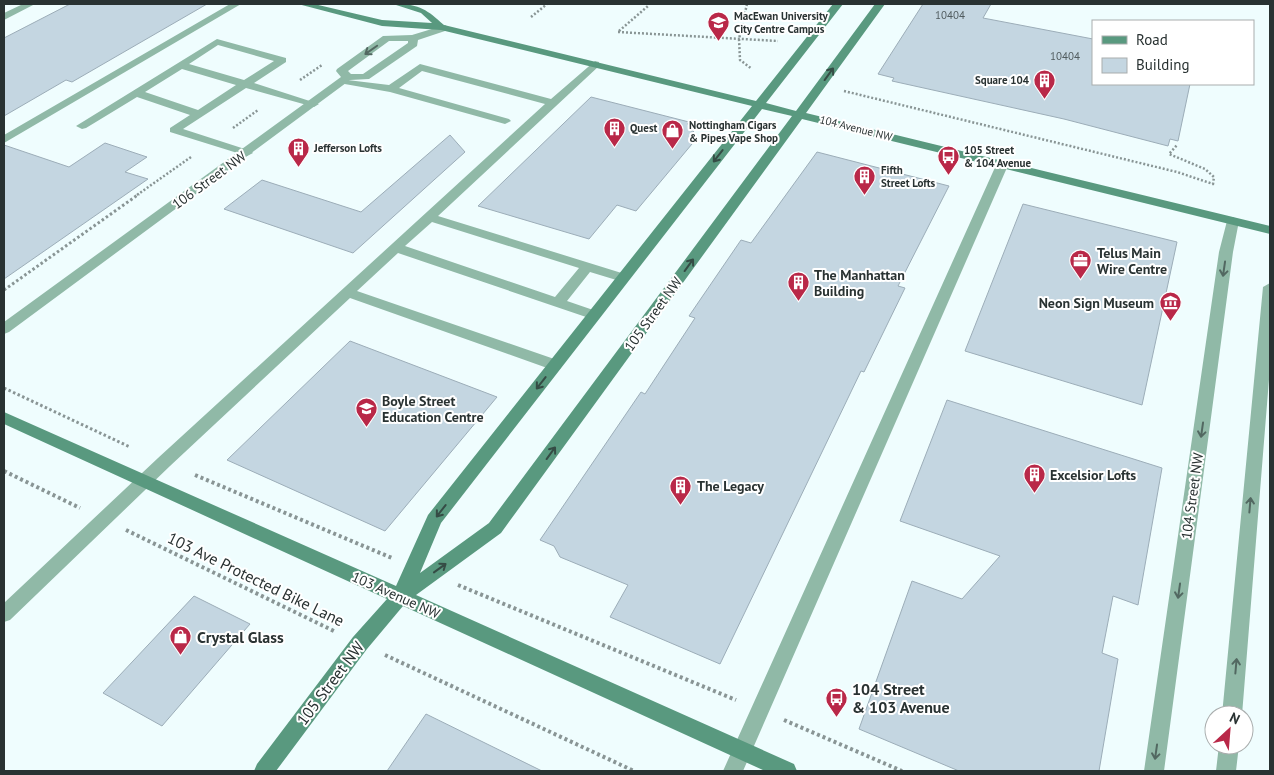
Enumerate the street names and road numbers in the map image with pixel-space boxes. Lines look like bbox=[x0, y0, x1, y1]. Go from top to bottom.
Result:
street label: 104 Avenue NW bbox=[818, 112, 895, 144]
street label: 106 Street NW bbox=[168, 147, 250, 213]
street label: 105 Street NW bbox=[620, 273, 686, 355]
street label: 104 Street NW bbox=[1177, 451, 1207, 540]
street label: 103 Ave Protected Bike Lane bbox=[164, 527, 348, 631]
street label: 103 Avenue NW bbox=[349, 568, 443, 623]
street label: 105 Street NW bbox=[292, 637, 368, 729]

